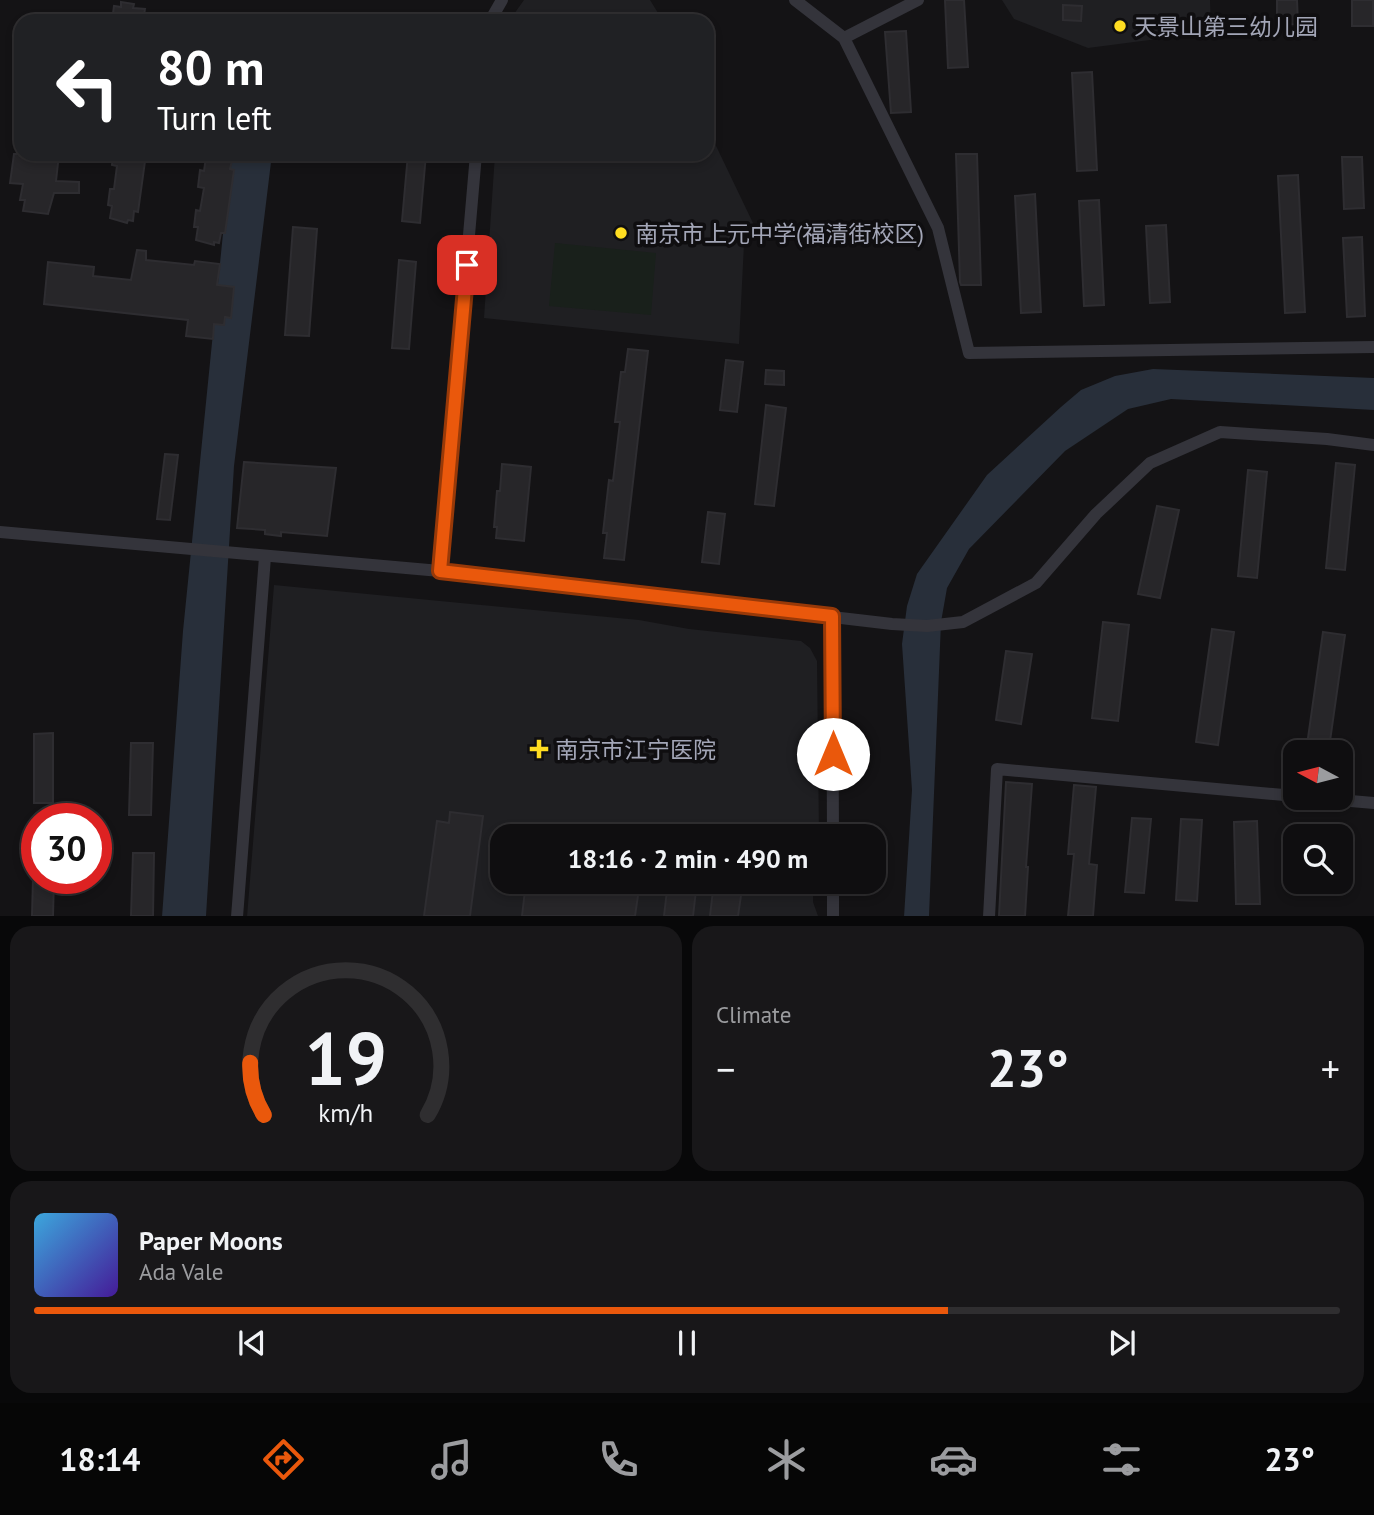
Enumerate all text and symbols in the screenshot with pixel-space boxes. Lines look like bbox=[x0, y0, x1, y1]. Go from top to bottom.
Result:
place label: 天景山第三幼儿园 bbox=[1134, 12, 1318, 41]
marker: 天景山第三幼儿园 bbox=[1112, 18, 1128, 34]
text: 80 m bbox=[157, 35, 264, 99]
icon: left bbox=[42, 42, 133, 133]
text: Turn left bbox=[157, 97, 272, 139]
place label: 南京市上元中学(福清街校区) bbox=[635, 219, 924, 248]
marker: 南京市上元中学(福清街校区) bbox=[613, 225, 629, 241]
pin bbox=[437, 235, 497, 295]
icon: arrive bbox=[448, 246, 486, 284]
position arrow bbox=[796, 717, 870, 791]
place label: 南京市江宁医院 bbox=[555, 735, 716, 764]
marker: 南京市江宁医院 bbox=[529, 739, 549, 759]
north arrow bbox=[1283, 740, 1353, 810]
map controls bbox=[1283, 740, 1353, 894]
speed limit sign: 30 bbox=[21, 803, 112, 894]
button: search bbox=[1283, 824, 1353, 894]
text: 18:16 · 2 min · 490 m bbox=[568, 842, 808, 875]
text: Climate bbox=[716, 1000, 791, 1029]
text: 19 bbox=[305, 1011, 387, 1105]
text: 23° bbox=[987, 1034, 1069, 1101]
text: − bbox=[716, 1044, 735, 1093]
text: + bbox=[1321, 1044, 1340, 1093]
text: km/h bbox=[319, 1096, 373, 1128]
text: Paper Moons bbox=[139, 1224, 283, 1257]
text: Ada Vale bbox=[139, 1257, 223, 1286]
icon: previous bbox=[233, 1324, 271, 1362]
icon: pause bbox=[668, 1324, 706, 1362]
icon: next bbox=[1103, 1324, 1141, 1362]
icon: directions bbox=[259, 1435, 308, 1484]
icon: music bbox=[427, 1435, 476, 1484]
icon: phone bbox=[594, 1435, 643, 1484]
icon: climate bbox=[762, 1435, 811, 1484]
icon: car bbox=[929, 1435, 978, 1484]
icon: filters bbox=[1097, 1435, 1146, 1484]
text: 18:14 bbox=[59, 1438, 140, 1480]
text: 23° bbox=[1264, 1438, 1315, 1480]

